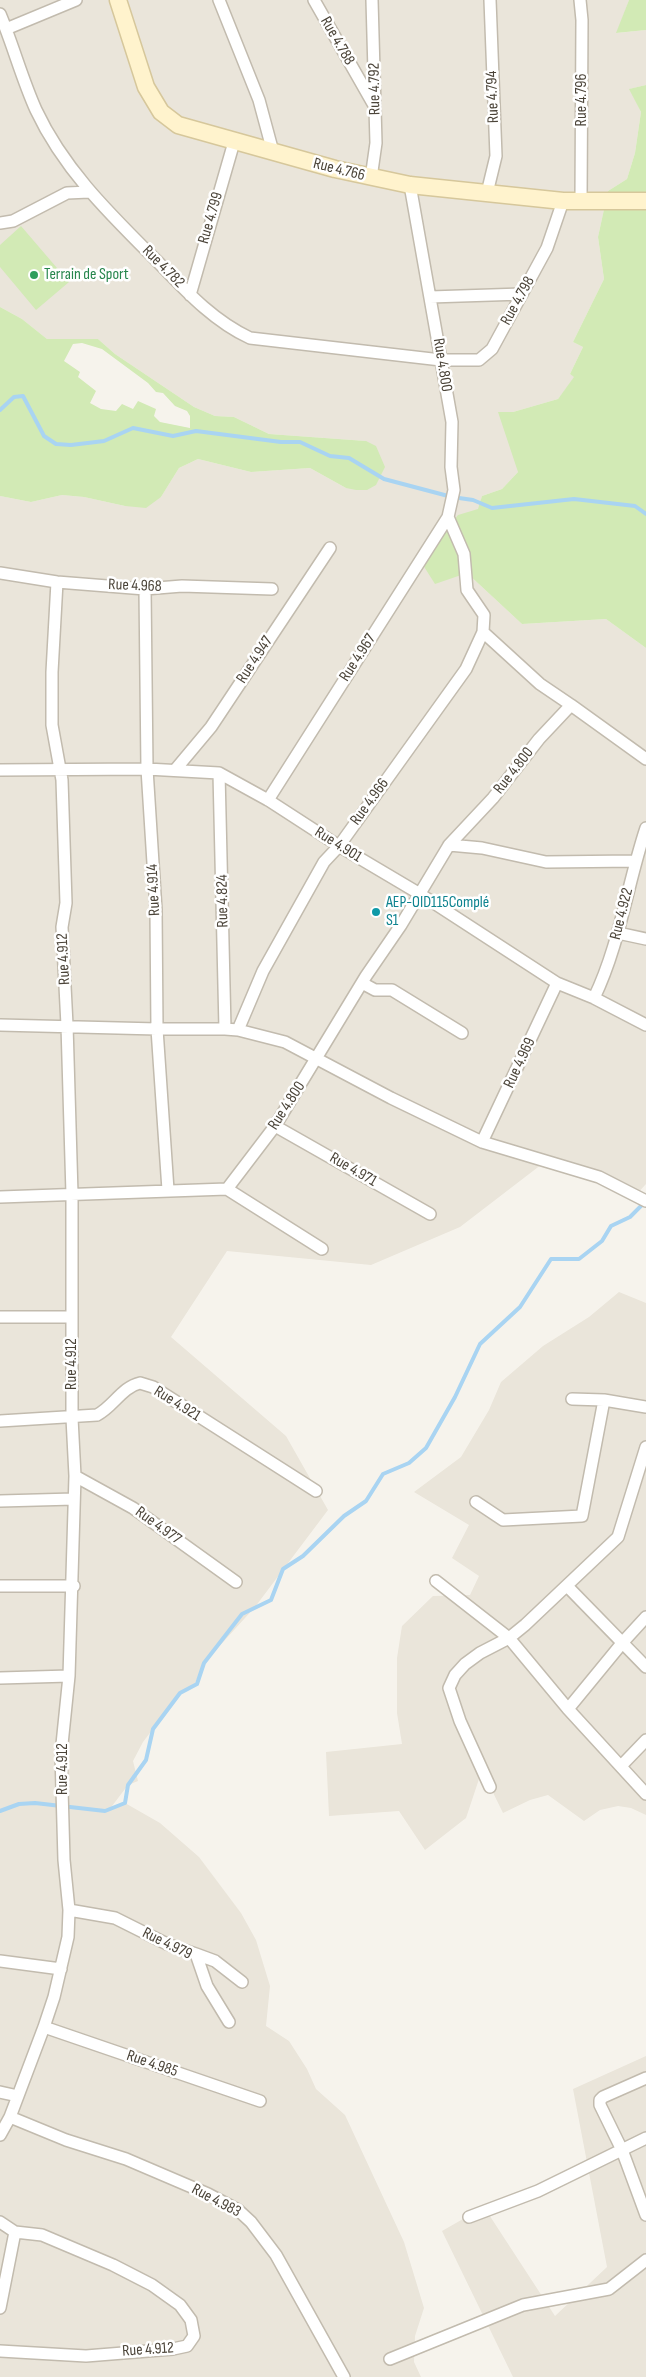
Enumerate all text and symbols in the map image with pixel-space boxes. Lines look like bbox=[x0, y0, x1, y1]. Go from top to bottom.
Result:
street label: Rue 4.788 bbox=[316, 13, 358, 69]
street label: Rue 4.792 bbox=[365, 63, 385, 115]
street label: Rue 4.794 bbox=[482, 70, 504, 124]
street label: Rue 4.796 bbox=[572, 74, 592, 126]
street label: Rue 4.766 bbox=[311, 154, 367, 186]
street label: Rue 4.799 bbox=[194, 190, 228, 246]
street label: Rue 4.782 bbox=[138, 242, 188, 292]
place label: Terrain de Sport bbox=[44, 265, 129, 285]
marker: Terrain de Sport bbox=[28, 269, 40, 281]
street label: Rue 4.798 bbox=[497, 273, 539, 329]
street label: Rue 4.800 bbox=[428, 337, 456, 393]
street label: Rue 4.968 bbox=[108, 575, 162, 597]
street label: Rue 4.967 bbox=[336, 631, 380, 685]
street label: Rue 4.947 bbox=[233, 633, 277, 687]
street label: Rue 4.800 bbox=[490, 744, 538, 798]
street label: Rue 4.966 bbox=[347, 775, 393, 829]
street label: Rue 4.901 bbox=[311, 823, 365, 867]
street label: Rue 4.914 bbox=[143, 864, 165, 916]
street label: Rue 4.824 bbox=[213, 874, 233, 928]
street label: Rue 4.922 bbox=[606, 886, 638, 942]
place label: AEP-OID115Complé S1 bbox=[386, 893, 489, 931]
marker: AEP-OID115Complé S1 bbox=[370, 906, 382, 918]
street label: Rue 4.912 bbox=[53, 933, 75, 985]
street label: Rue 4.969 bbox=[500, 1035, 540, 1091]
street label: Rue 4.800 bbox=[264, 1078, 310, 1134]
street label: Rue 4.971 bbox=[326, 1149, 380, 1191]
street label: Rue 4.912 bbox=[62, 1338, 82, 1390]
street label: Rue 4.921 bbox=[150, 1382, 204, 1426]
street label: Rue 4.977 bbox=[131, 1503, 185, 1549]
street label: Rue 4.912 bbox=[53, 1743, 73, 1795]
street label: Rue 4.979 bbox=[139, 1924, 195, 1964]
street label: Rue 4.985 bbox=[124, 2046, 180, 2082]
street label: Rue 4.983 bbox=[188, 2180, 244, 2222]
street label: Rue 4.912 bbox=[121, 2339, 175, 2361]

